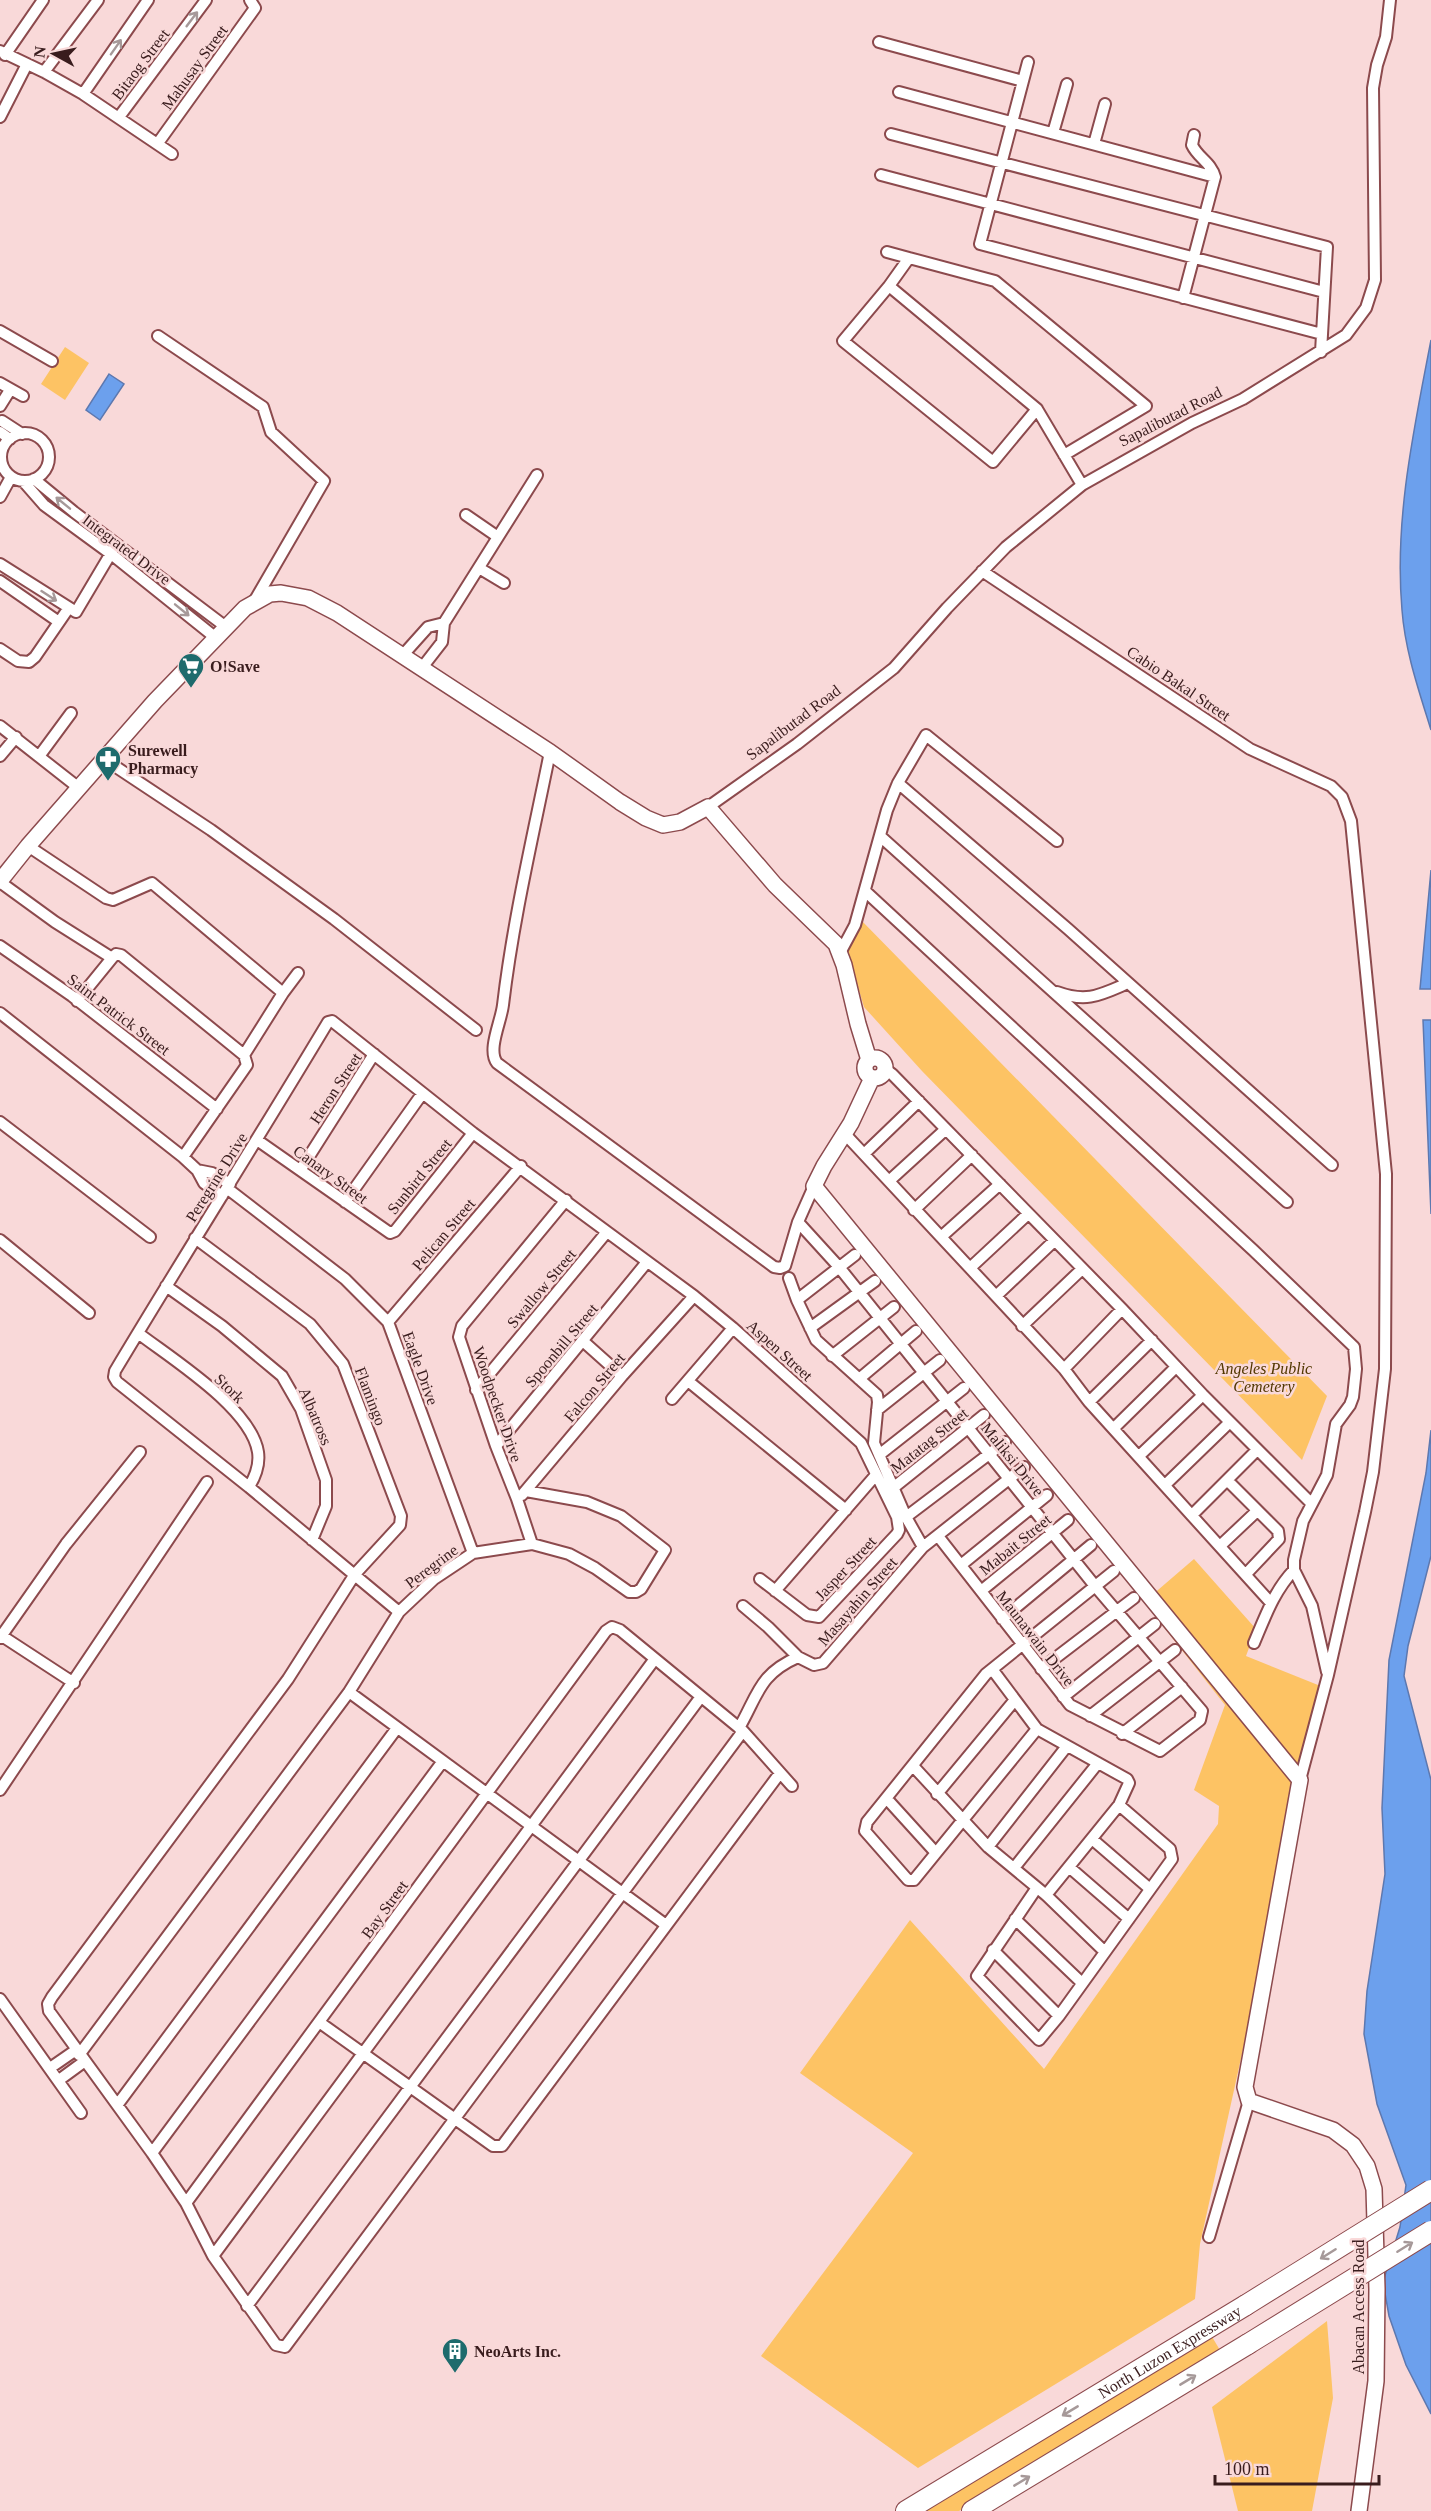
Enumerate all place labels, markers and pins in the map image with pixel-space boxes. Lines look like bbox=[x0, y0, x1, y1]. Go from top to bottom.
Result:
supermarket icon: O!Save bbox=[176, 651, 206, 689]
place label: O!Save bbox=[210, 658, 260, 675]
place label: Surewell Pharmacy bbox=[128, 742, 198, 778]
pharmacy icon: Surewell Pharmacy bbox=[93, 744, 123, 782]
building icon: NeoArts Inc. bbox=[440, 2336, 470, 2374]
place label: NeoArts Inc. bbox=[474, 2343, 561, 2360]

